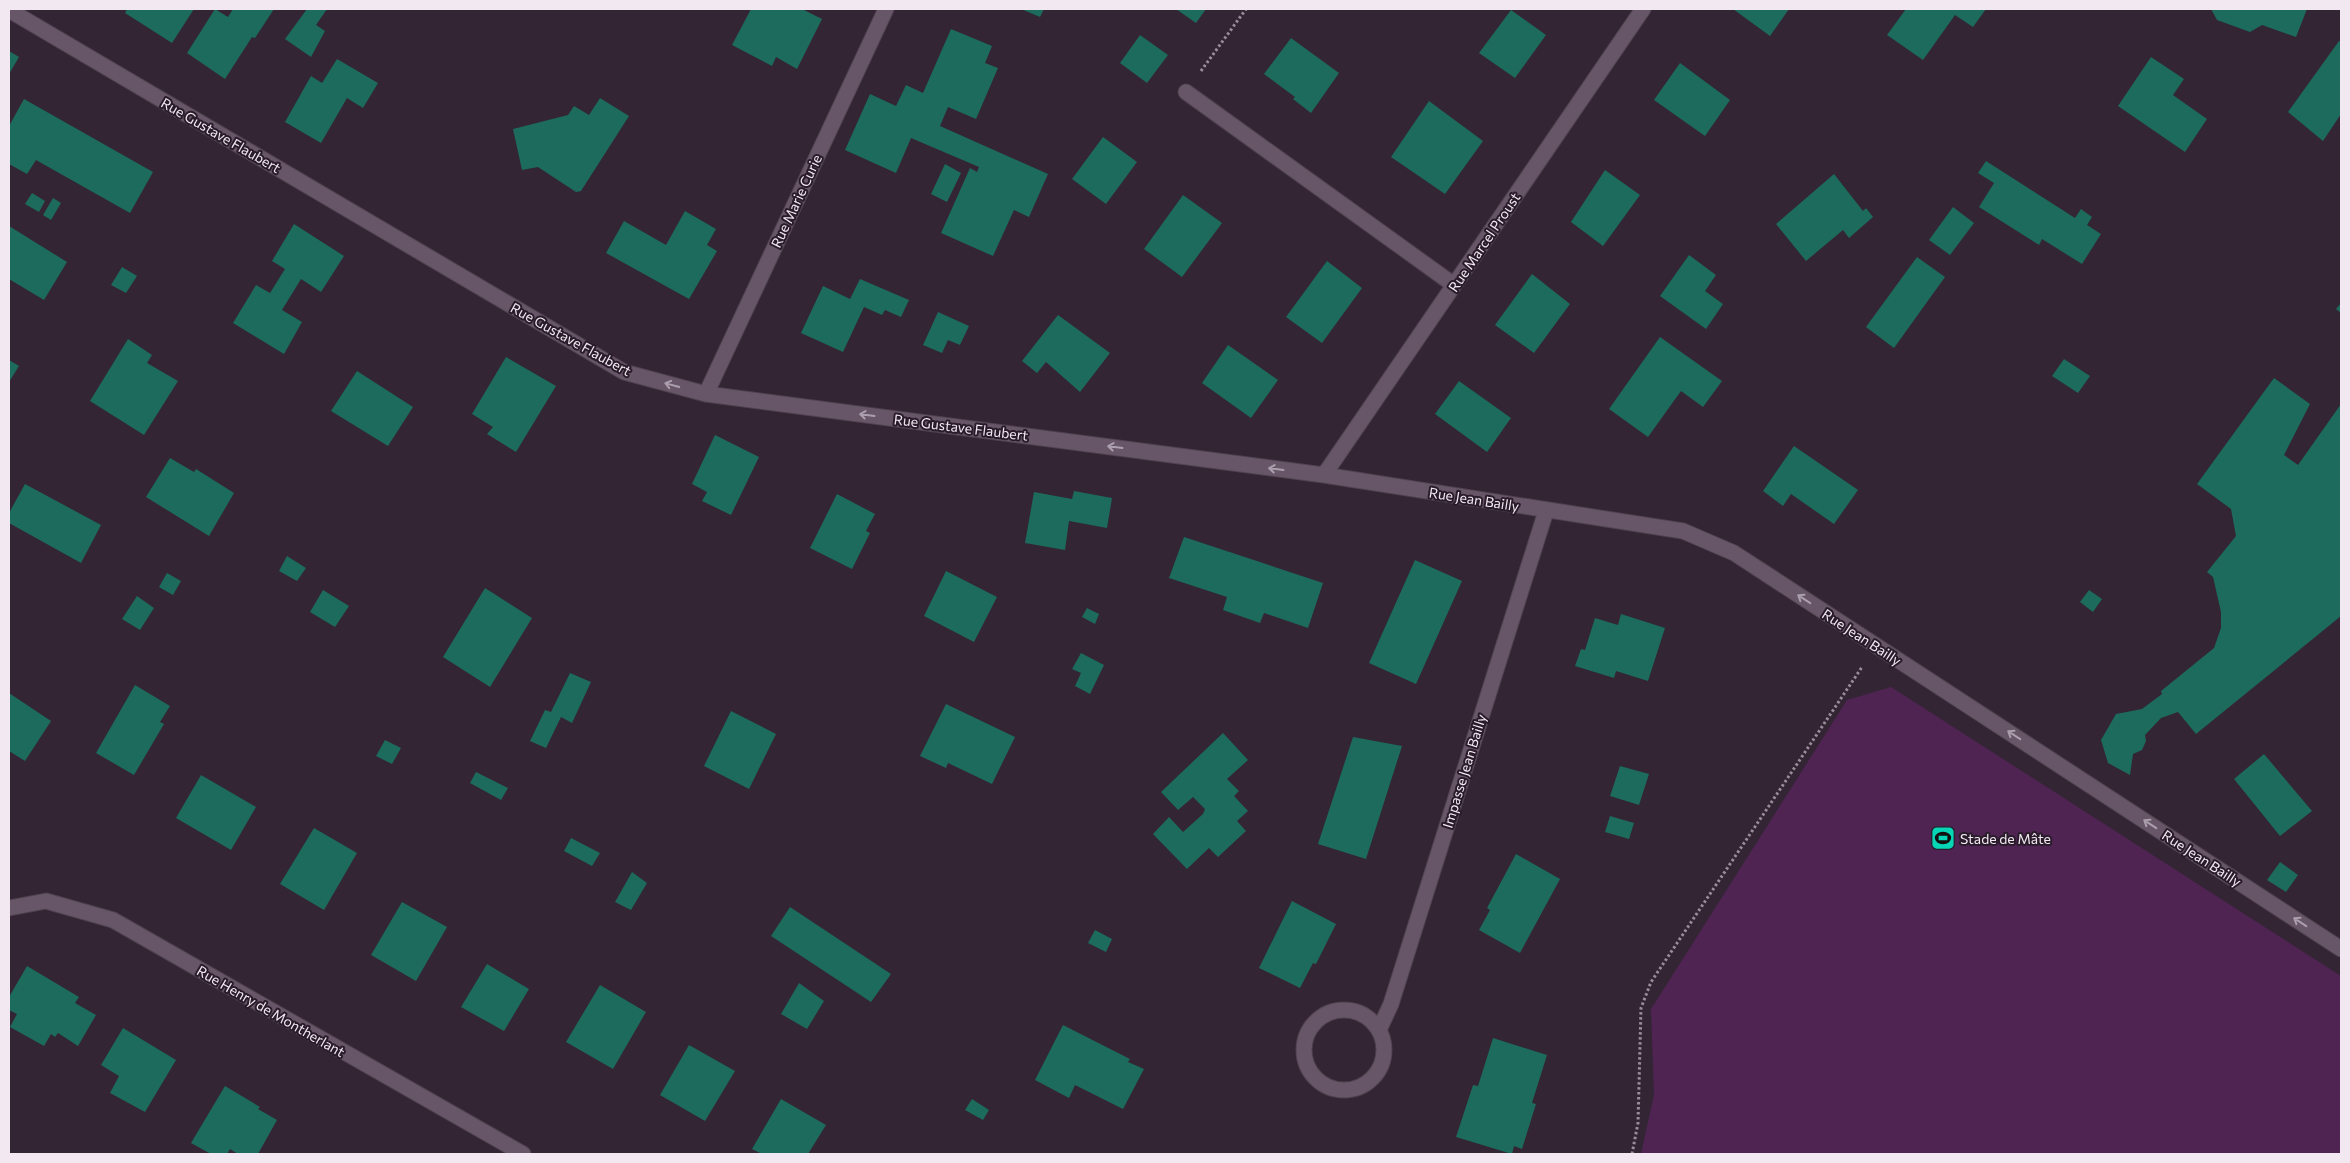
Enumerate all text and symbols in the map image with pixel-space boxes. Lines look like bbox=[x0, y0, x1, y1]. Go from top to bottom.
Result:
street label: Rue Gustave Flaubert bbox=[158, 94, 284, 176]
street label: Rue Marie Curie bbox=[767, 152, 825, 250]
street label: Rue Marcel Proust bbox=[1444, 189, 1524, 295]
street label: Rue Gustave Flaubert bbox=[508, 299, 634, 379]
one-way arrow bbox=[664, 380, 680, 389]
one-way arrow bbox=[859, 410, 875, 420]
street label: Rue Gustave Flaubert bbox=[893, 410, 1029, 444]
one-way arrow bbox=[1107, 442, 1123, 452]
one-way arrow bbox=[1268, 463, 1284, 473]
street label: Rue Jean Bailly bbox=[1428, 483, 1520, 515]
one-way arrow bbox=[1797, 593, 1811, 604]
street label: Rue Jean Bailly bbox=[1819, 605, 1905, 669]
street label: Impasse Jean Bailly bbox=[1439, 712, 1489, 830]
one-way arrow bbox=[2007, 730, 2021, 740]
one-way arrow bbox=[2143, 819, 2157, 829]
sports icon: Stade de Mâte bbox=[1930, 825, 1956, 851]
street label: Rue Jean Bailly bbox=[2159, 826, 2245, 890]
place label: Stade de Mâte bbox=[1960, 830, 2051, 847]
one-way arrow bbox=[2294, 917, 2308, 927]
street label: Rue Henry de Montherlant bbox=[194, 962, 348, 1060]

